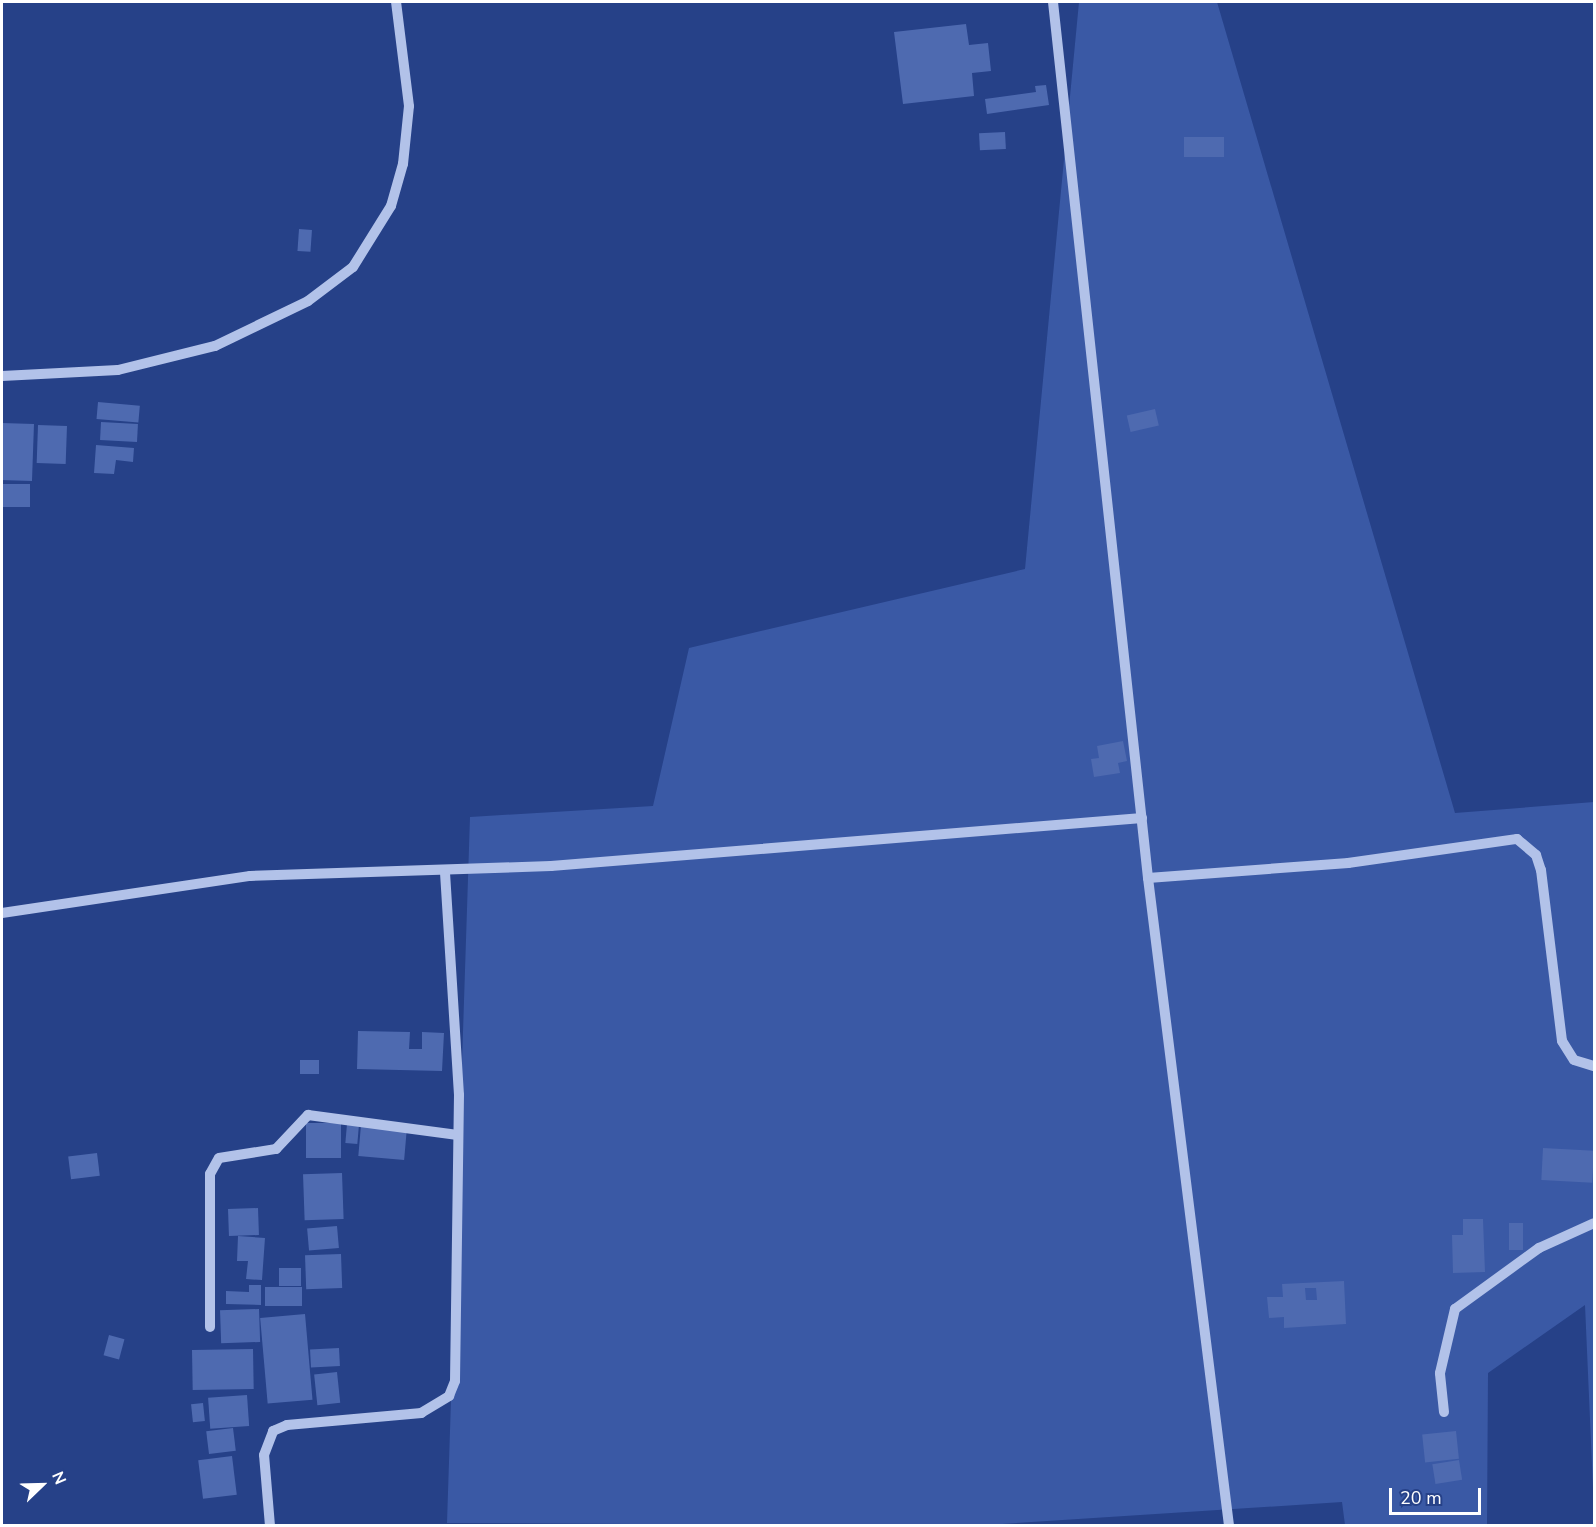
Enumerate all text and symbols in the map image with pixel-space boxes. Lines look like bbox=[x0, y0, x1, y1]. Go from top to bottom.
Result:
north arrow bbox=[12, 1455, 72, 1515]
text: N bbox=[46, 1468, 71, 1488]
scale bar bbox=[1392, 1476, 1484, 1514]
text: 20 m bbox=[1400, 1486, 1442, 1510]

